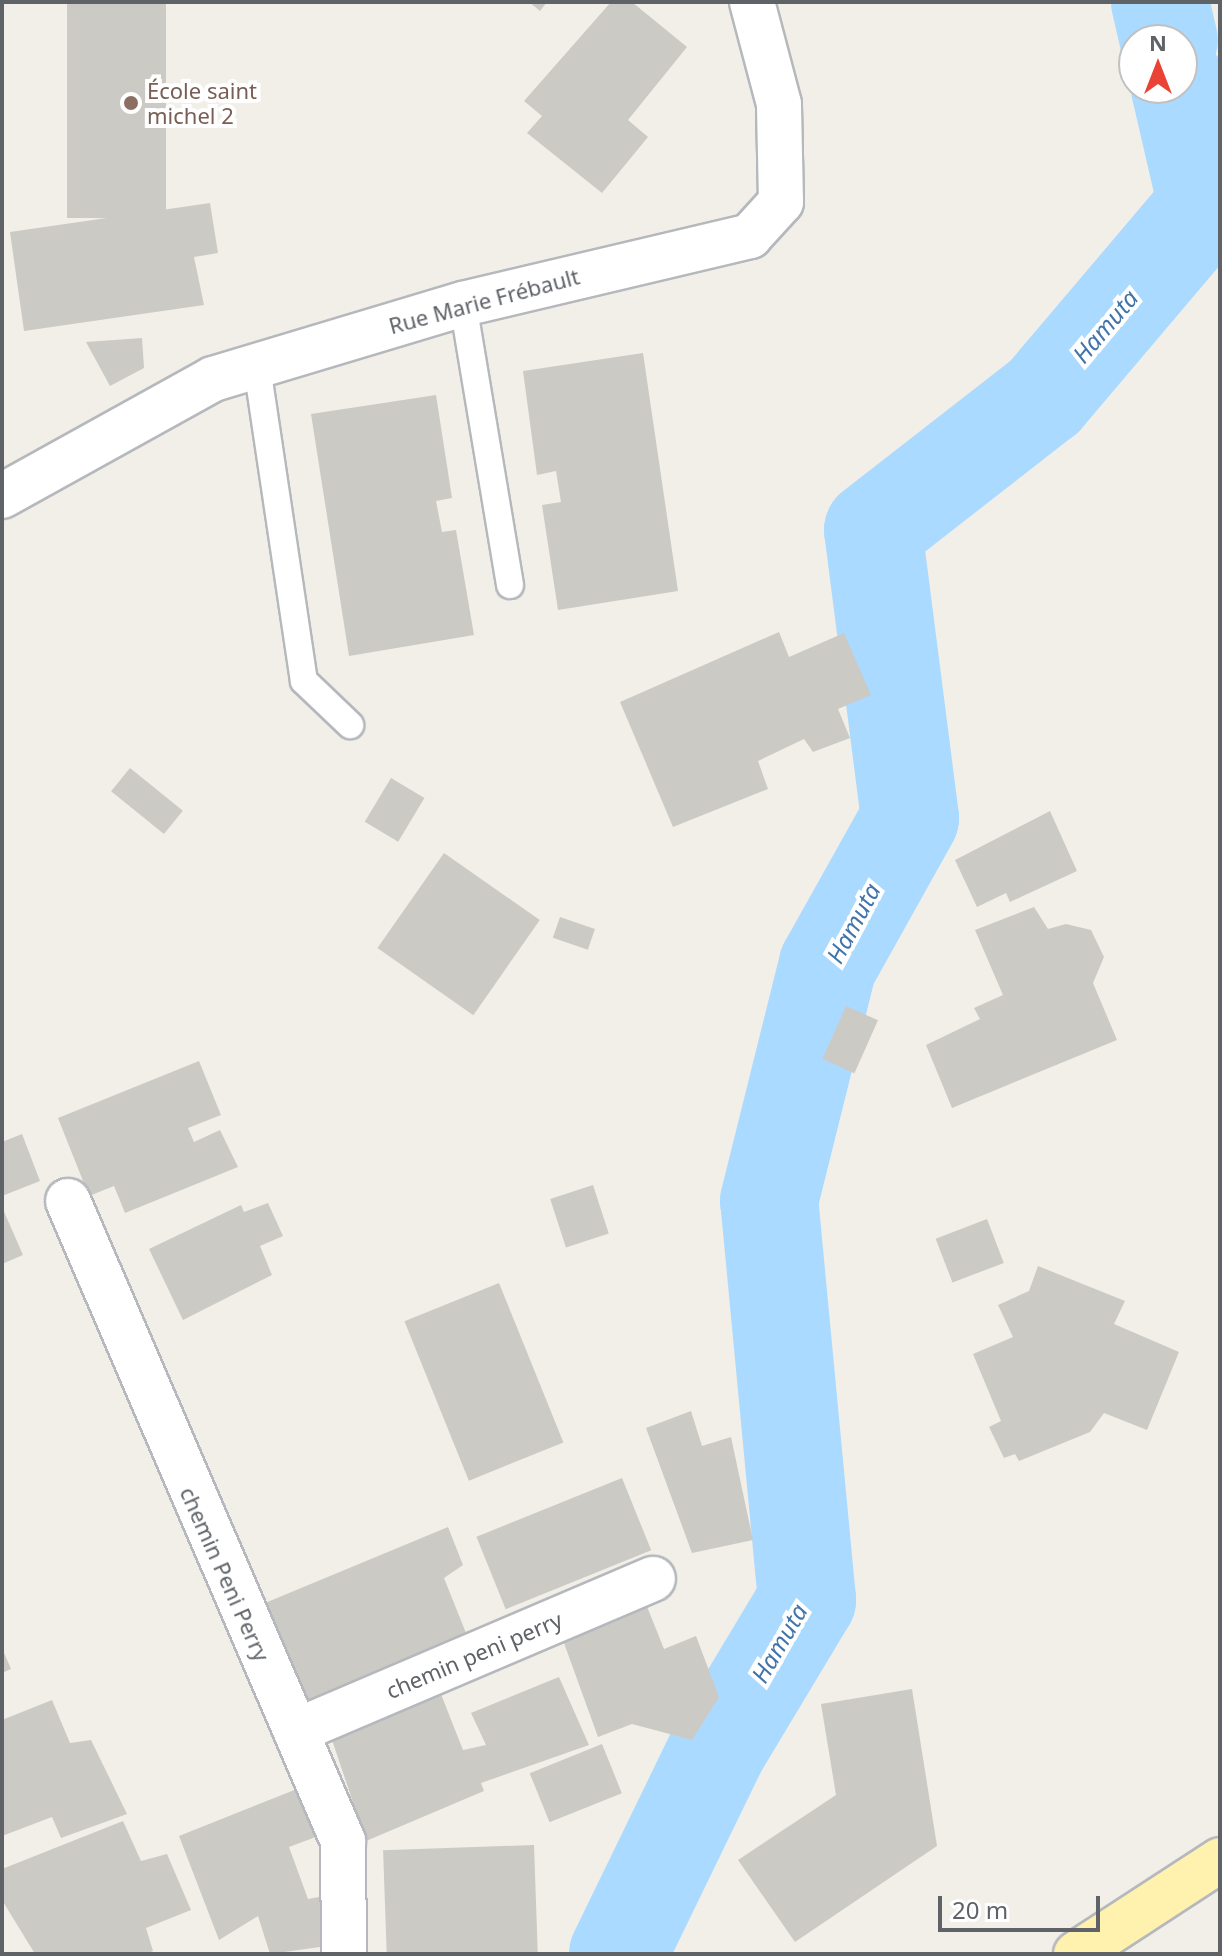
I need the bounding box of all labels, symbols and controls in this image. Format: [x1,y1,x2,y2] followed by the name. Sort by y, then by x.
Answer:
[1118,24,1198,104] north arrow
[1149,27,1167,57] text: N
[147,77,257,128] place label: École saint michel 2
[122,94,140,112] marker: École saint michel 2
[386,263,582,339] street label: Rue Marie Frébault
[1066,284,1144,368] water label: Hamuta
[820,878,886,968] water label: Hamuta
[175,1483,275,1665] street label: chemin Peni Perry
[745,1598,813,1688] water label: Hamuta
[382,1606,566,1704] street label: chemin peni perry
[942,1880,1104,1930] scale bar
[952,1893,1008,1926] text: 20 m

